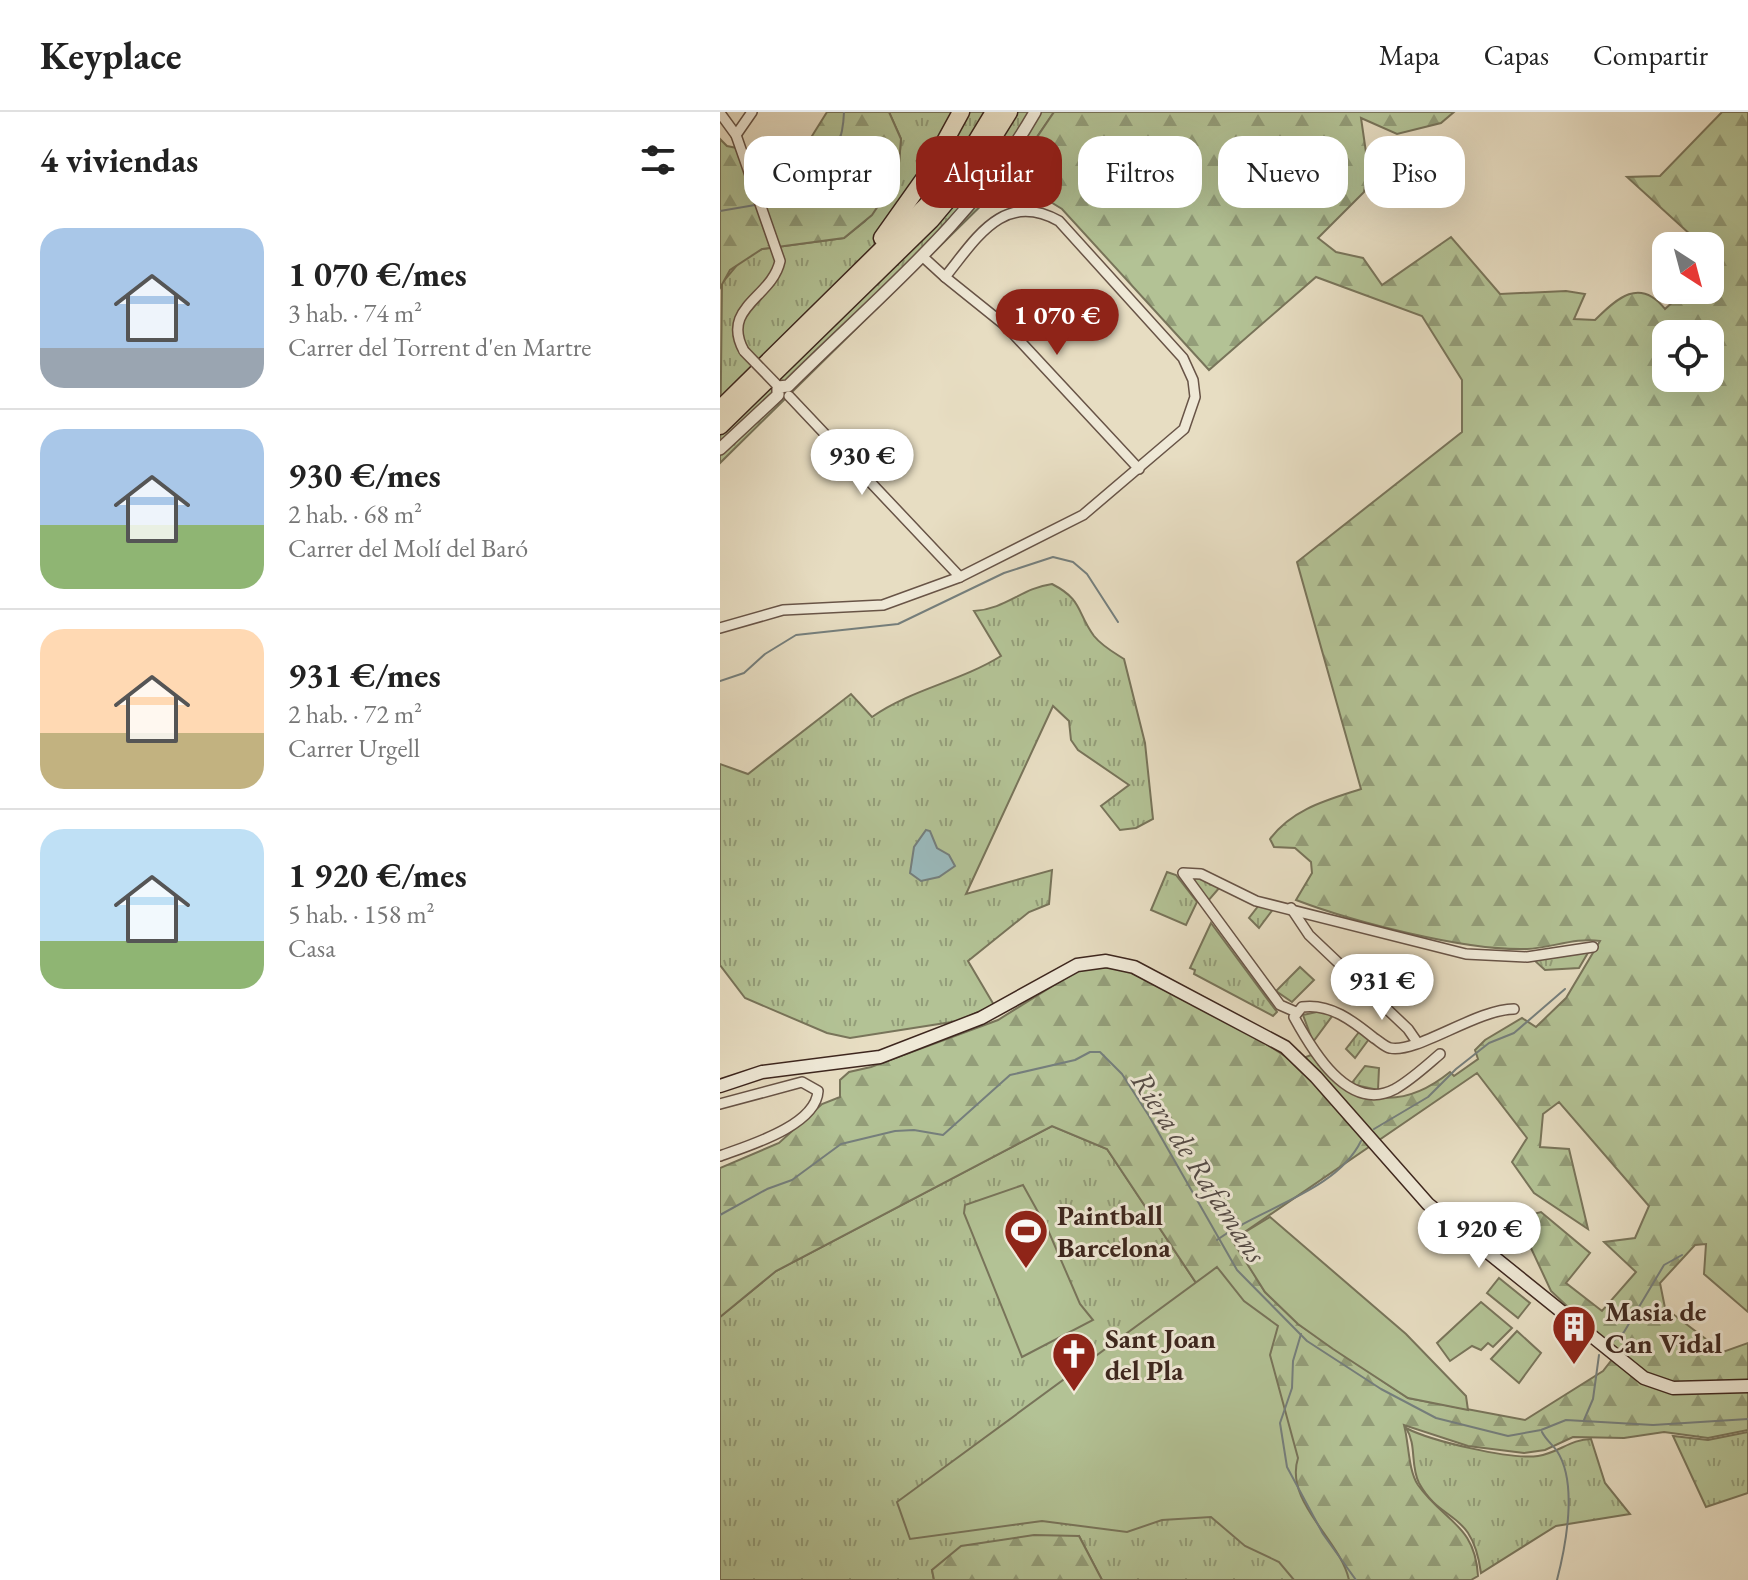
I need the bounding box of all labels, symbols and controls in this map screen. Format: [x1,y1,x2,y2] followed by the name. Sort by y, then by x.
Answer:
[40,31,182,80] text: Keyplace
[1379,37,1440,73] text: Mapa
[1484,37,1549,73] text: Capas
[1593,37,1708,73] text: Compartir
[744,136,900,208] chip: Comprar
[916,136,1062,208] chip: Alquilar
[1078,136,1202,208] chip: Filtros
[1218,136,1348,208] chip: Nuevo
[1364,136,1465,208] chip: Piso
[40,138,198,182] text: 4 viviendas
[636,138,680,182] icon: filters
[1652,232,1724,304] north arrow
[1652,232,1724,392] map controls
[288,252,467,296] text: 1 070 €/mes
[104,260,200,356] icon: home
[983,289,1131,357] pin: 1 070 €
[288,296,422,330] text: 3 hab. · 74 m²
[1014,298,1100,332] text: 1 070 €
[1652,320,1724,392] button: locate
[288,330,592,364] text: Carrer del Torrent d'en Martre
[806,429,918,497] pin: 930 €
[829,438,895,472] text: 930 €
[288,453,441,497] text: 930 €/mes
[104,461,200,557] icon: home
[288,497,422,531] text: 2 hab. · 68 m²
[288,531,528,565] text: Carrer del Molí del Baró
[288,653,441,697] text: 931 €/mes
[104,661,200,757] icon: home
[288,697,422,731] text: 2 hab. · 72 m²
[288,731,420,765] text: Carrer Urgell
[288,853,467,897] text: 1 920 €/mes
[104,861,200,957] icon: home
[288,897,434,931] text: 5 hab. · 158 m²
[288,931,336,965] text: Casa
[1326,954,1438,1022] pin: 931 €
[1349,963,1415,997] text: 931 €
[1123,1063,1276,1271] water label: Riera de Rafamans
[1057,1197,1172,1265] place label: Paintball Barcelona
[1405,1202,1553,1270] pin: 1 920 €
[1002,1207,1050,1270] sports icon: Paintball Barcelona
[1436,1211,1522,1245] text: 1 920 €
[1605,1293,1722,1361] place label: Masia de Can Vidal
[1550,1303,1598,1366] building icon: Masia de Can Vidal
[1105,1320,1216,1388] place label: Sant Joan del Pla
[1050,1330,1098,1393] church icon: Sant Joan del Pla

